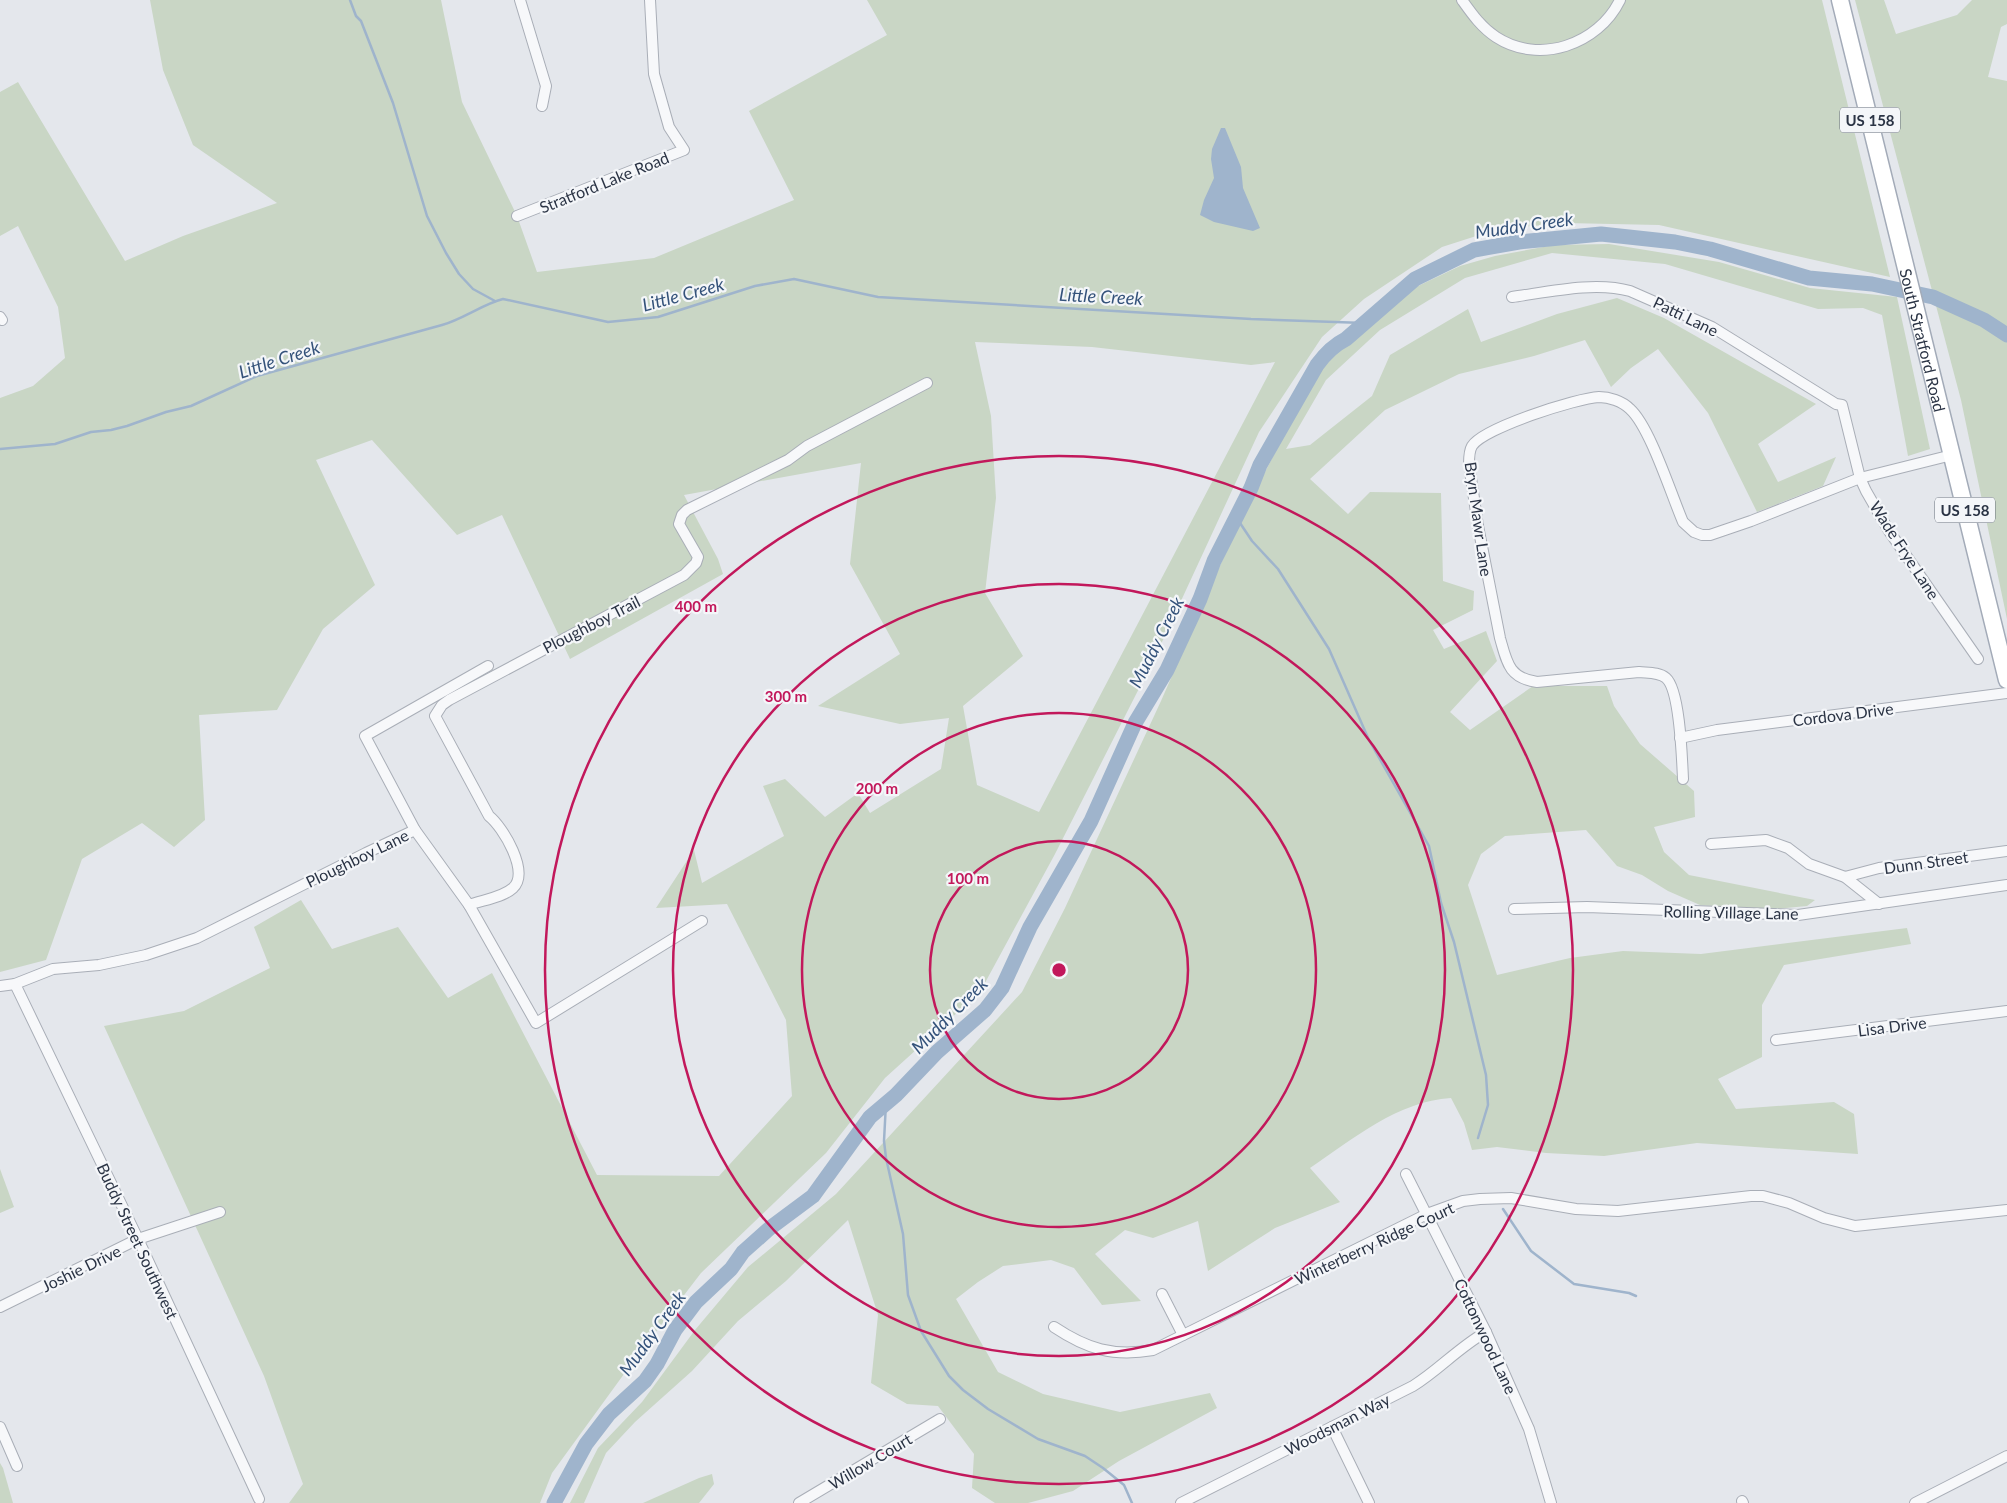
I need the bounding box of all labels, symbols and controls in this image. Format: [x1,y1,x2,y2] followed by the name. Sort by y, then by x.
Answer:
[1840,108,1900,132] road number: US 158
[537,147,671,217] street label: Stratford Lake Road
[1473,207,1575,243] water label: Muddy Creek
[1897,266,1950,414] street label: South Stratford Road
[640,272,727,315] water label: Little Creek
[1058,283,1144,309] water label: Little Creek
[1650,292,1722,340] street label: Patti Lane
[236,335,323,382] water label: Little Creek
[1462,460,1496,578] street label: Bryn Mawr Lane
[1866,497,1944,603] street label: Wade Frye Lane
[1935,498,1995,522] road number: US 158
[539,591,643,657] street label: Ploughboy Trail
[1124,592,1189,691] water label: Muddy Creek
[675,597,717,615] text: 400 m
[765,687,807,705] text: 300 m
[1792,698,1894,730] street label: Cordova Drive
[856,779,898,797] text: 200 m
[303,825,411,891] street label: Ploughboy Lane
[1883,847,1970,877] street label: Dunn Street
[947,869,989,887] text: 100 m
[1663,901,1799,923] street label: Rolling Village Lane
[1050,961,1068,979] centre of rings
[906,972,992,1058] water label: Muddy Creek
[1857,1012,1927,1040] street label: Lisa Drive
[93,1160,183,1322] street label: Buddy Street Southwest
[1291,1198,1457,1288] street label: Winterberry Ridge Court
[38,1241,124,1295] street label: Joshie Drive
[1451,1275,1521,1397] street label: Cottonwood Lane
[614,1286,690,1380] water label: Muddy Creek
[1281,1389,1393,1459] street label: Woodsman Way
[825,1429,915,1493] street label: Willow Court

